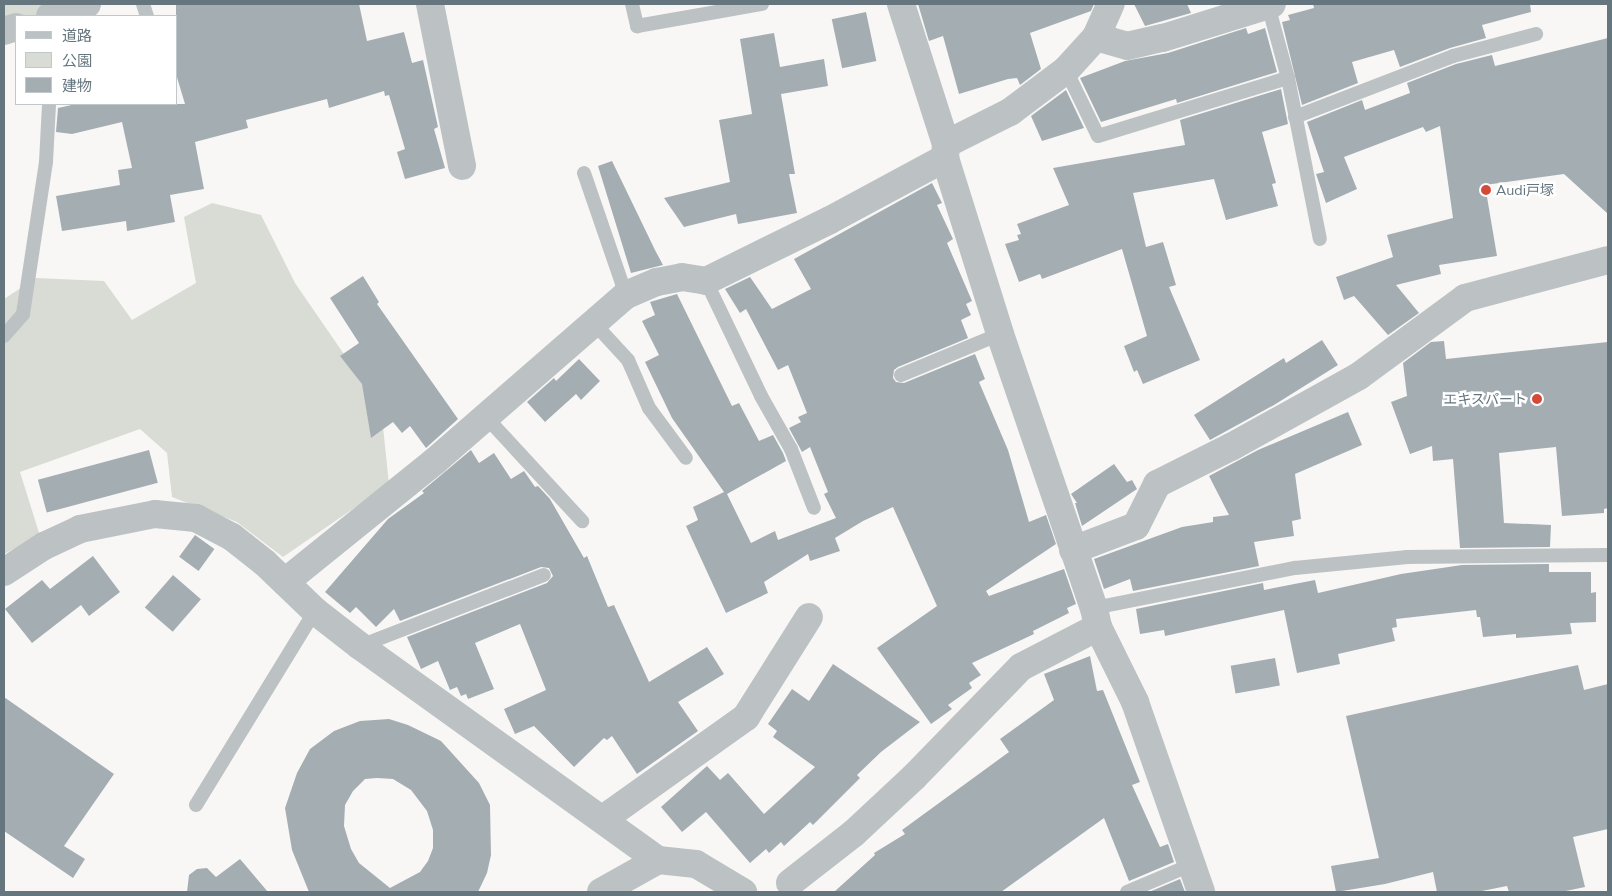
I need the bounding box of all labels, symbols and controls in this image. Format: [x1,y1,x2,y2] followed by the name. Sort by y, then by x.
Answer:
[15,15,178,105] legend
[62,26,92,45] text: 道路
[62,51,92,70] text: 公園
[62,76,92,95] text: 建物
[1496,182,1554,198] place label: Audi戸塚
[1480,184,1492,196] marker: Audi戸塚
[1443,391,1527,407] place label: エキスパート
[1531,393,1543,405] marker: エキスパート

